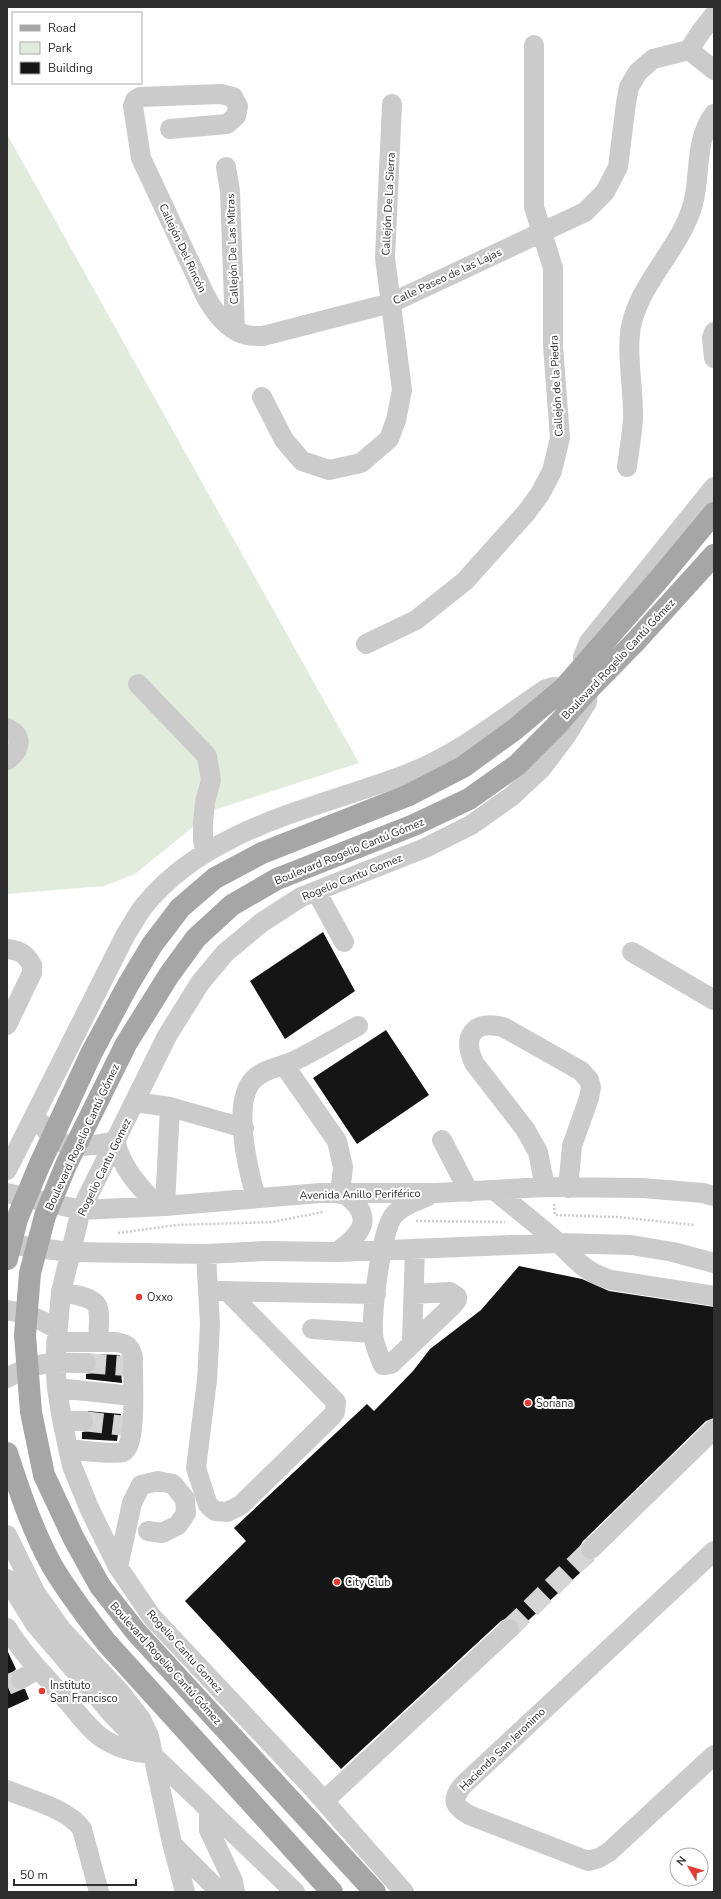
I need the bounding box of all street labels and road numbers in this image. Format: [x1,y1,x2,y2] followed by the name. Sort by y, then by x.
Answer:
[378,152,399,256] street label: Callejón De La Sierra
[223,193,242,305] street label: Callejón De Las Mitras
[155,201,210,295] street label: Callejón Del Rincón
[390,245,504,308] street label: Calle Paseo de las Lajas
[546,335,567,437] street label: Callejón de la Piedra
[558,596,678,723] street label: Boulevard Rogelio Cantú Gómez
[272,815,426,888] street label: Boulevard Rogelio Cantú Gómez
[300,850,405,904] street label: Rogelio Cantu Gomez
[42,1061,123,1213] street label: Boulevard Rogelio Cantú Gómez
[74,1116,135,1219] street label: Rogelio Cantu Gomez
[299,1186,421,1203] street label: Avenida Anillo Periférico
[106,1599,225,1728] street label: Boulevard Rogelio Cantú Gómez
[143,1607,226,1696] street label: Rogelio Cantu Gomez
[456,1704,549,1794] street label: Hacienda San Jeronimo

